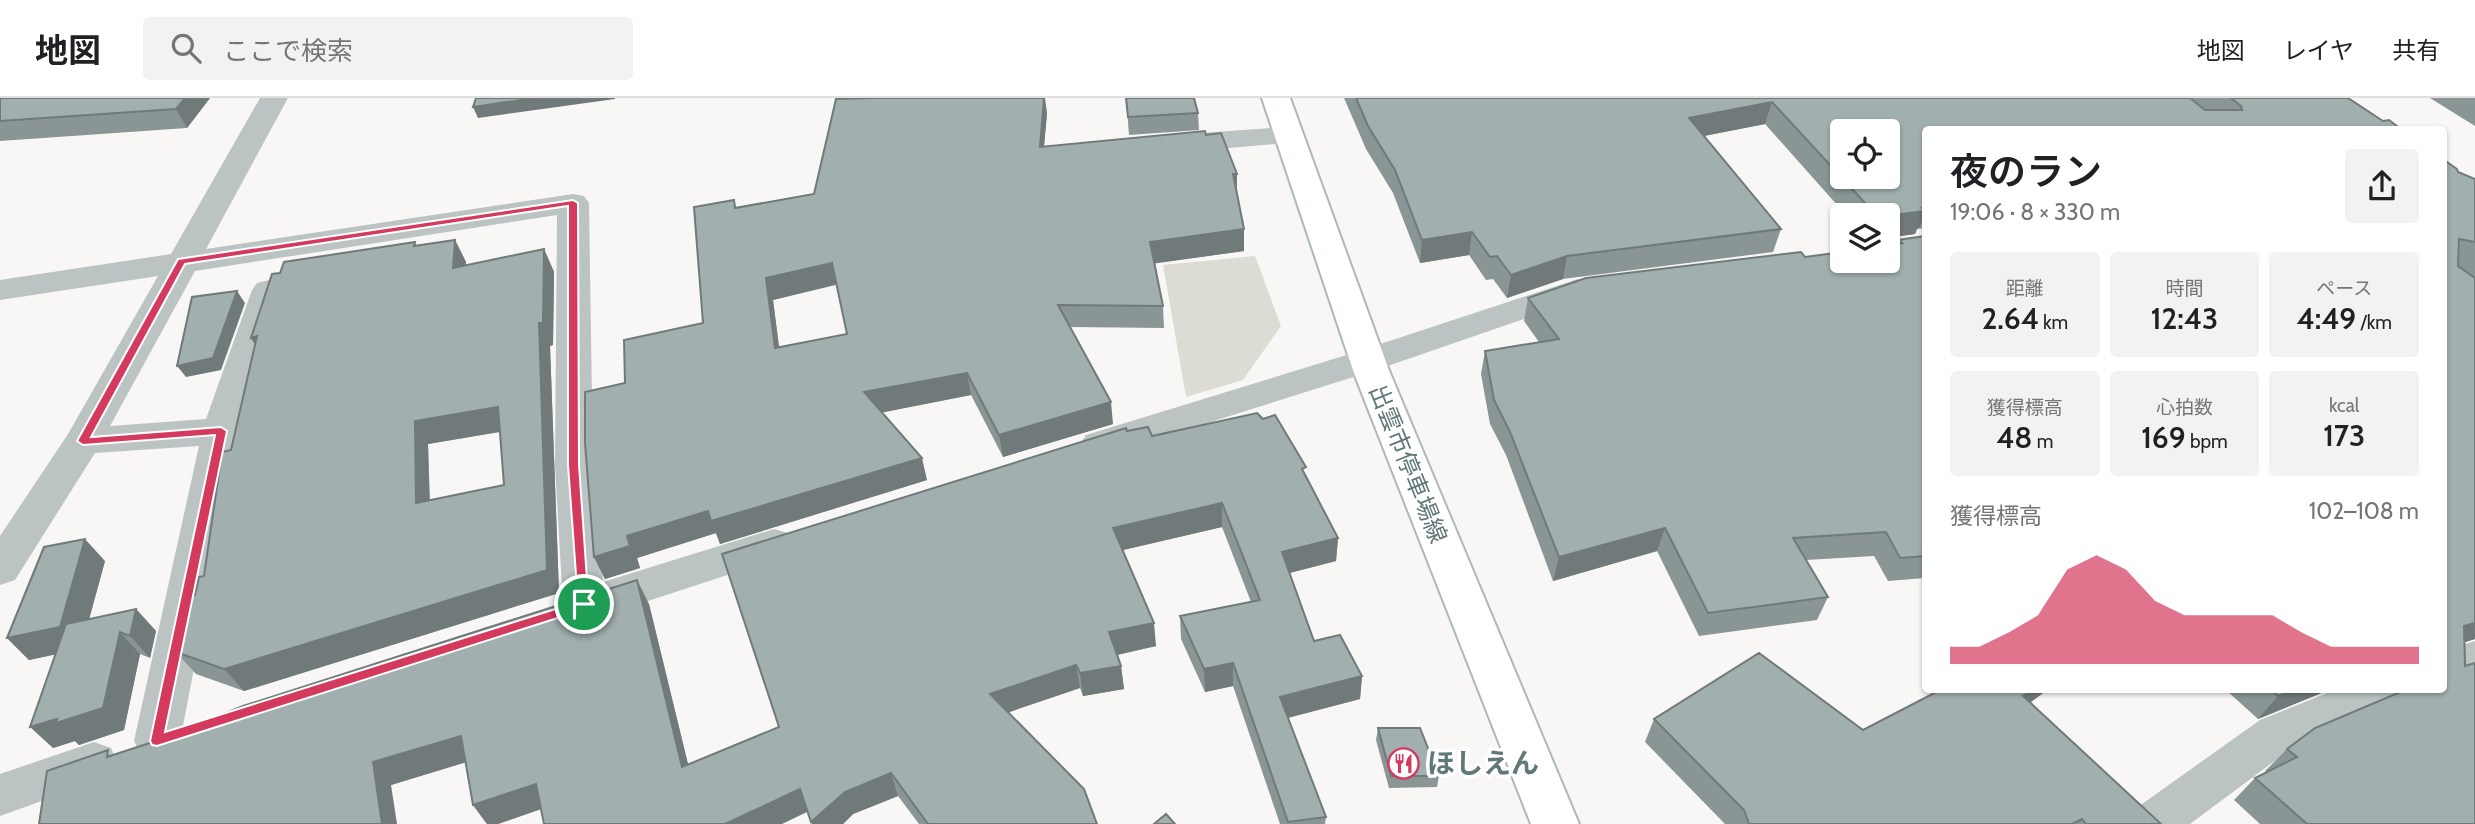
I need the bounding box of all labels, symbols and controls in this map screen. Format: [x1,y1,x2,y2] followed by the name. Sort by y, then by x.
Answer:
[143,17,633,80] search box
[167,29,205,67] icon: search
[35,30,101,70] text: 地図
[223,35,353,67] text: ここで検索
[2197,36,2245,65] text: 地図
[2283,36,2354,65] text: レイヤ
[2392,36,2440,65] text: 共有
[1830,119,1900,273] map controls
[1830,119,1900,189] button: locate
[1950,148,2102,195] text: 夜のラン
[2345,149,2419,223] button: share
[1950,198,2120,226] text: 19:06 · 8 × 330 m
[1830,203,1900,273] button: layers
[2006,277,2044,300] text: 距離
[2165,277,2204,300] text: 時間
[2316,277,2372,300] text: ペース
[1981,300,2039,337] text: 2.64
[2151,300,2218,337] text: 12:43
[2296,300,2356,337] text: 4:49
[2039,311,2068,334] text: km
[2356,311,2392,334] text: /km
[1364,380,1453,547] street label: 出雲市停車場線
[2329,394,2359,417] text: kcal
[1987,396,2063,419] text: 獲得標高
[2156,396,2213,419] text: 心拍数
[2323,417,2365,454] text: 173
[1996,419,2033,456] text: 48
[2141,419,2186,456] text: 169
[2033,430,2053,453] text: m
[2186,430,2228,453] text: bpm
[2309,497,2419,525] text: 102–108 m
[1950,502,2042,530] text: 獲得標高
[554,574,614,634] pin
[565,585,603,623] icon: arrive
[1387,746,1421,780] restaurant icon: ほしえん
[1427,746,1539,780] place label: ほしえん

